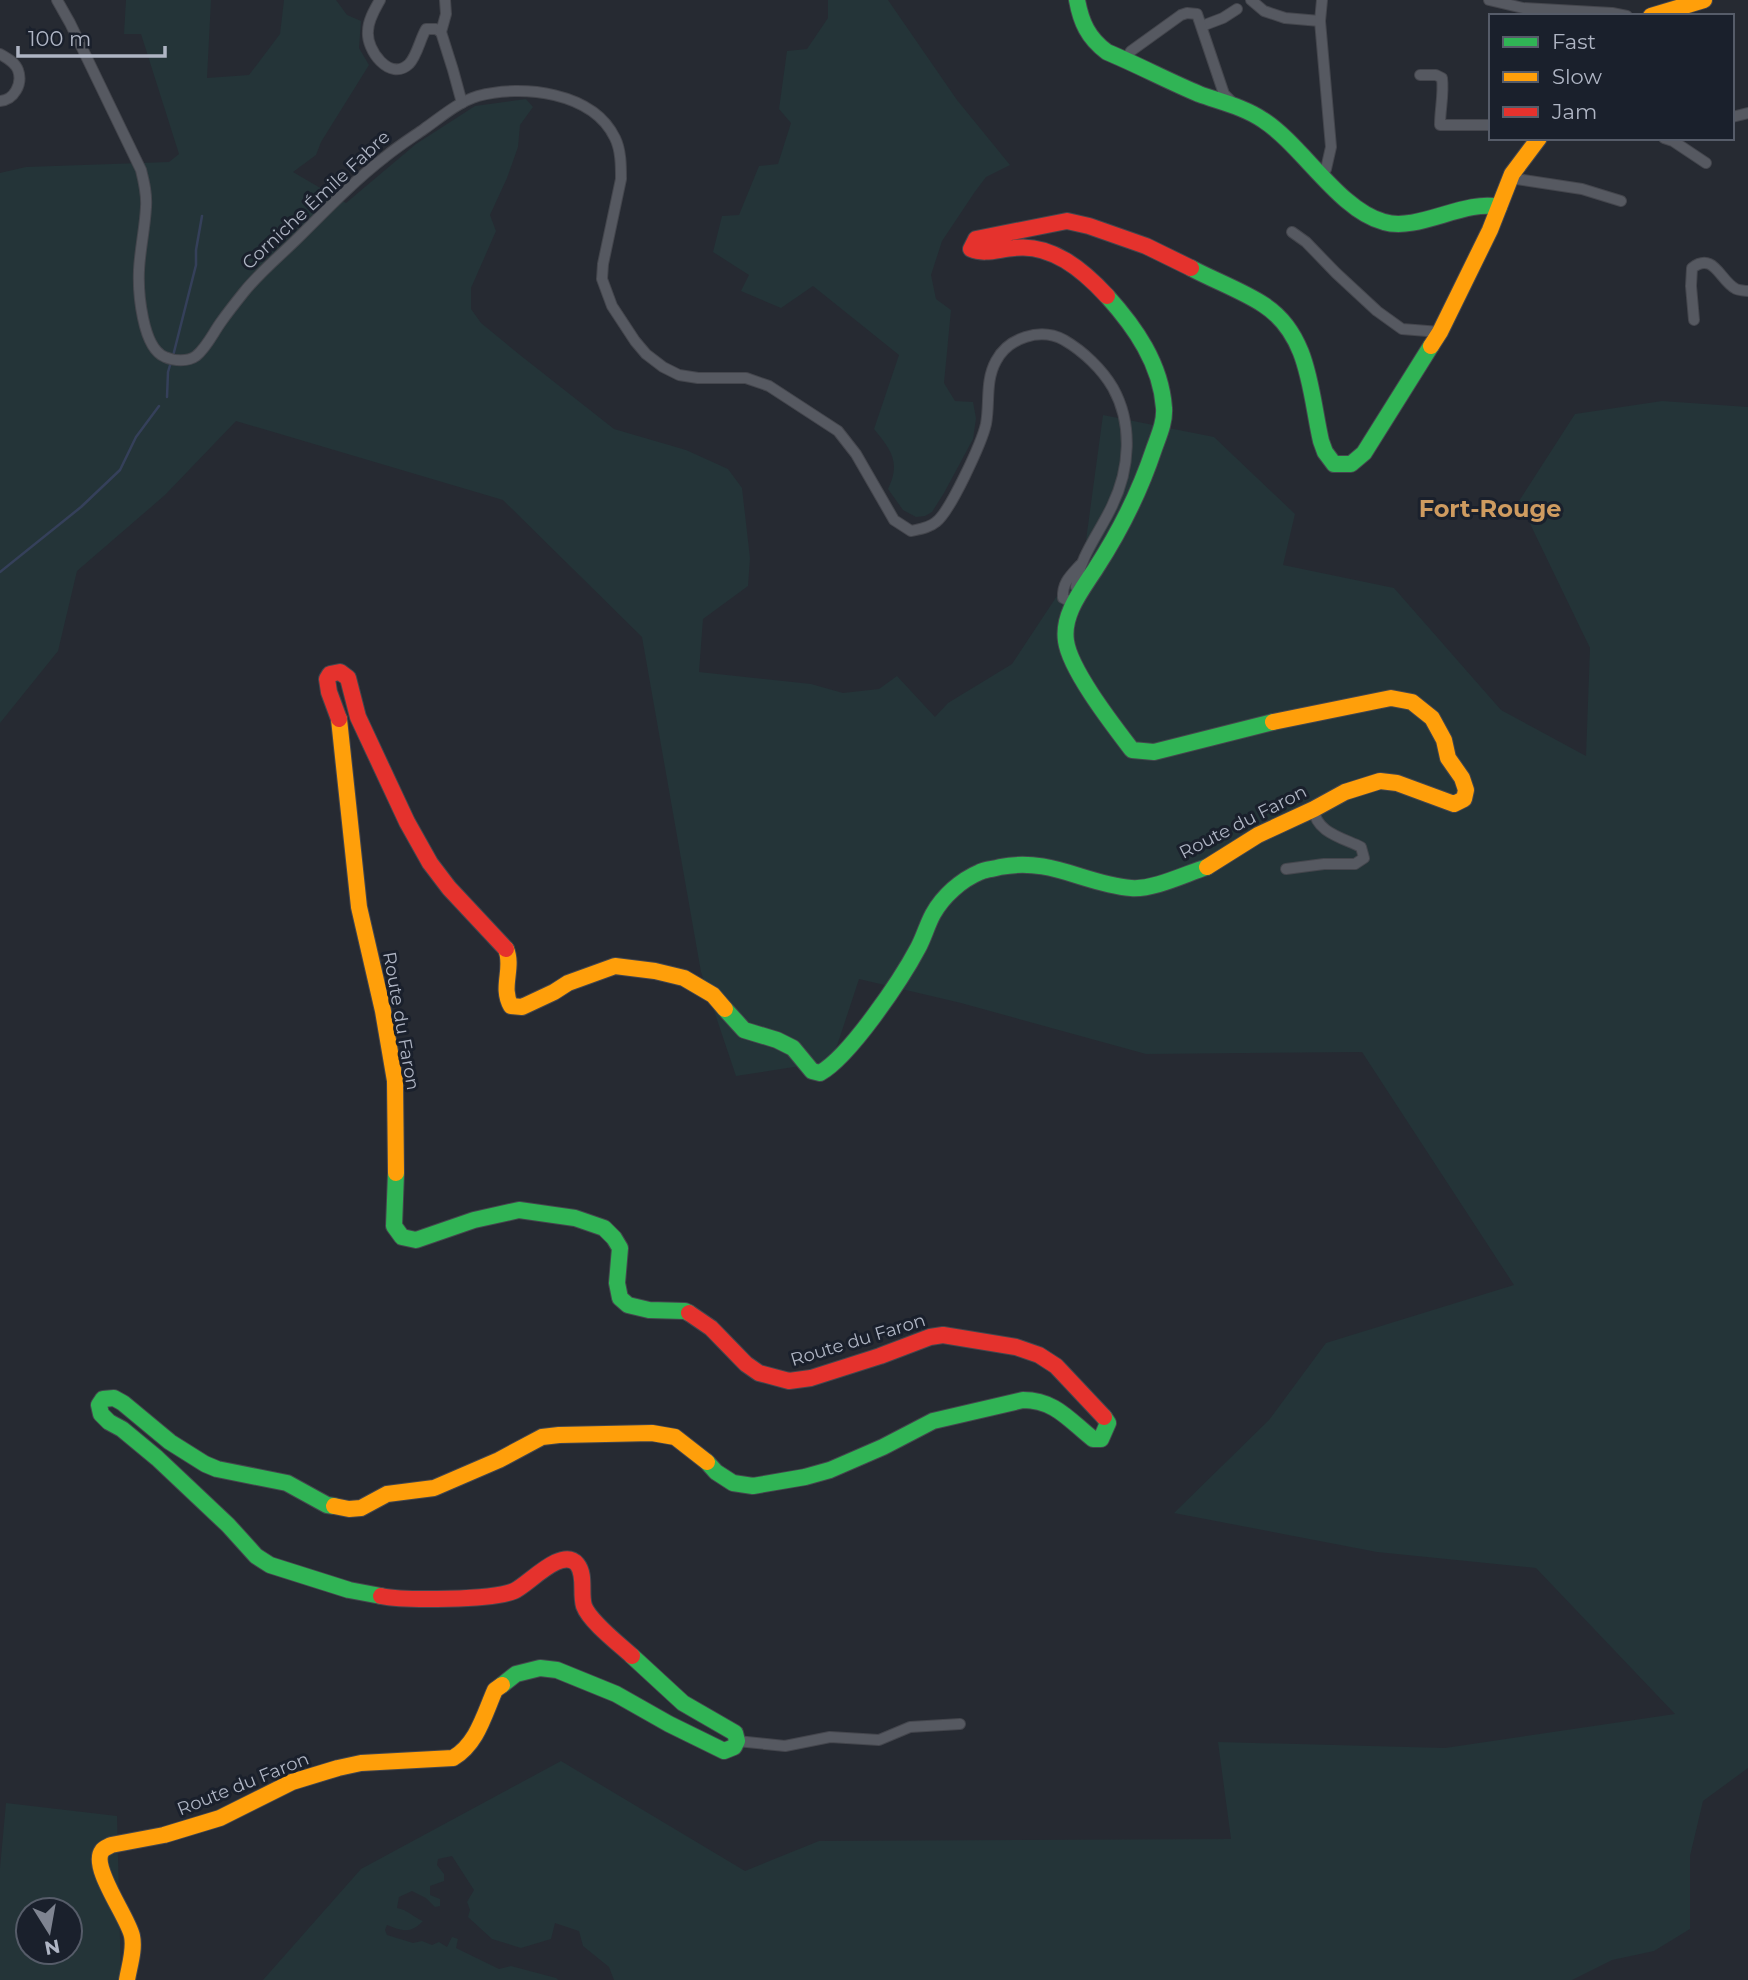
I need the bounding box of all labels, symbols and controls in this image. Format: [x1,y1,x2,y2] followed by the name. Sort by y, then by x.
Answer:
[18,14,164,58] scale bar
[1489,14,1734,140] legend
[28,26,91,51] text: 100 m
[1552,29,1596,54] text: Fast
[1552,64,1602,89] text: Slow
[1551,99,1597,124] text: Jam
[238,126,394,274] street label: Corniche Émile Fabre
[1419,494,1561,523] district label: Fort-Rouge
[1176,780,1310,864] street label: Route du Faron
[378,950,424,1092] street label: Route du Faron
[788,1309,928,1371] street label: Route du Faron
[174,1748,312,1820] street label: Route du Faron
[14,1896,84,1966] north arrow
[42,1934,62,1960] text: N

